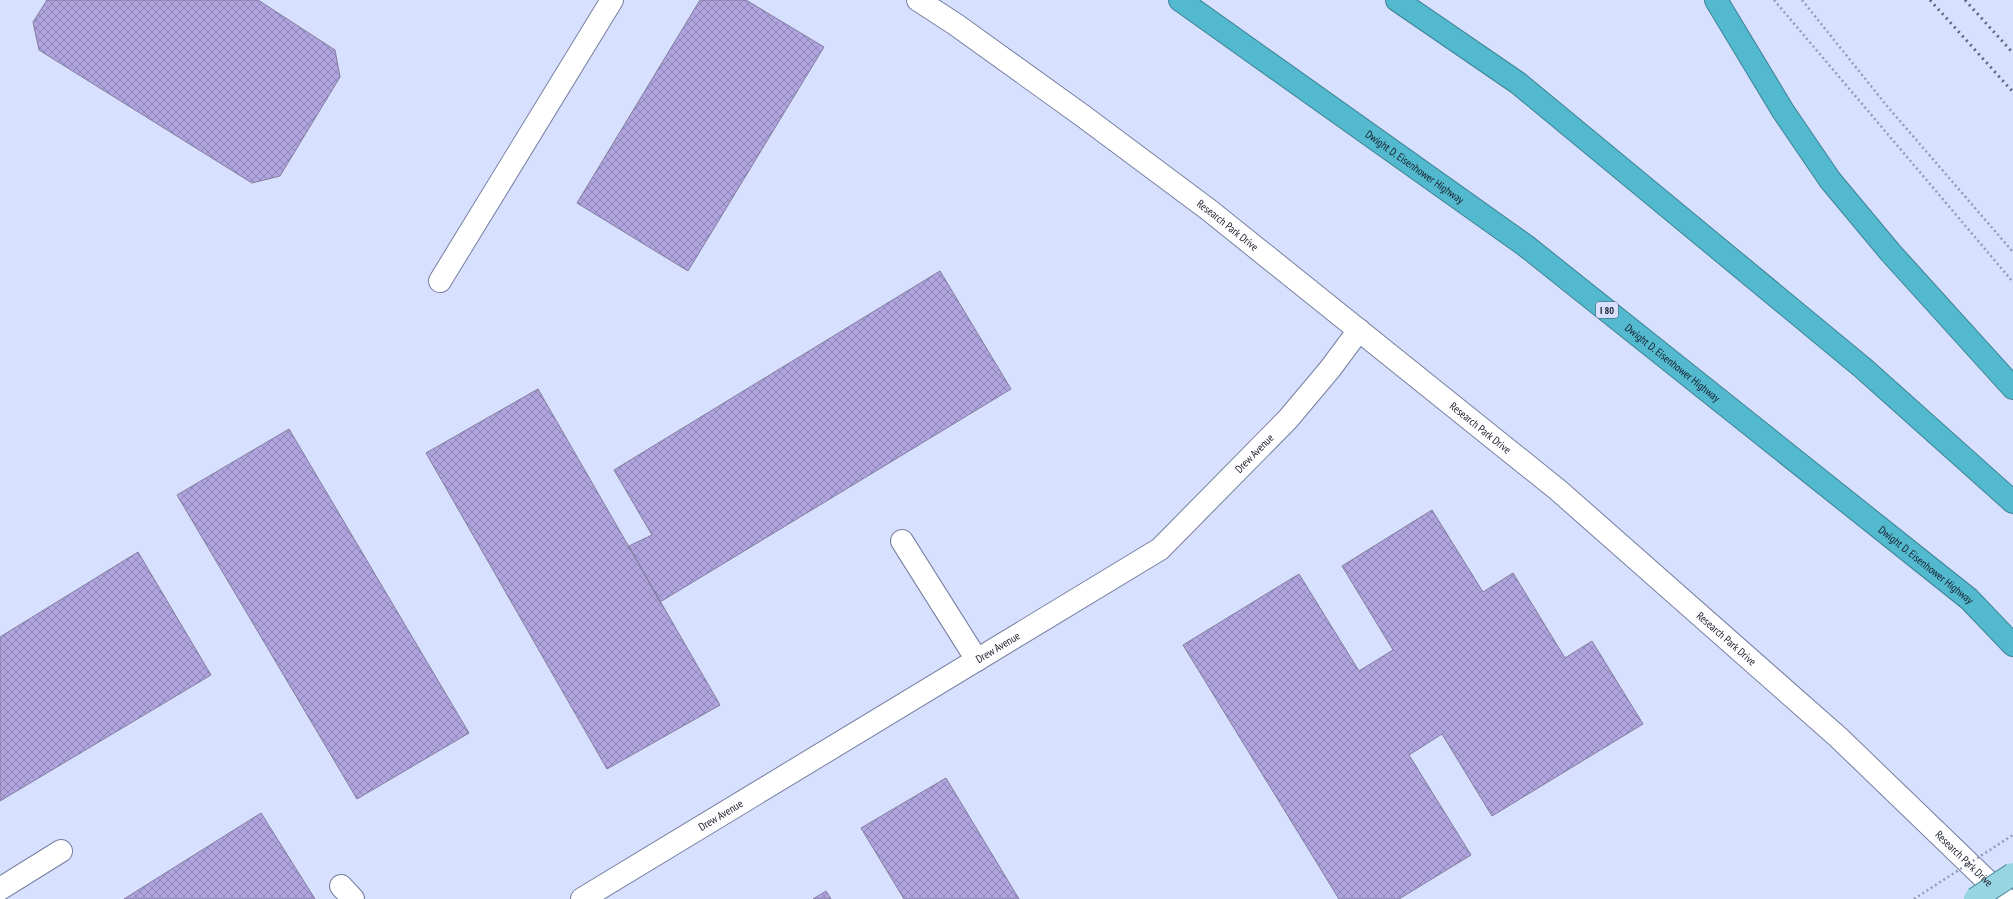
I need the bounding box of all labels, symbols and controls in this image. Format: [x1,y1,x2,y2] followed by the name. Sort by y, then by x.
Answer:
[1363,127,1467,207] street label: Dwight D. Eisenhower Highway
[1194,196,1262,254] street label: Research Park Drive
[1596,302,1618,318] road number: I 80
[1622,321,1724,406] street label: Dwight D. Eisenhower Highway
[1447,399,1514,457] street label: Research Park Drive
[1232,430,1277,476] street label: Drew Avenue
[1876,523,1977,607] street label: Dwight D. Eisenhower Highway
[1694,609,1759,669] street label: Research Park Drive
[973,628,1023,666] street label: Drew Avenue
[696,796,746,834] street label: Drew Avenue
[1932,828,1996,890] street label: Research Park Drive

